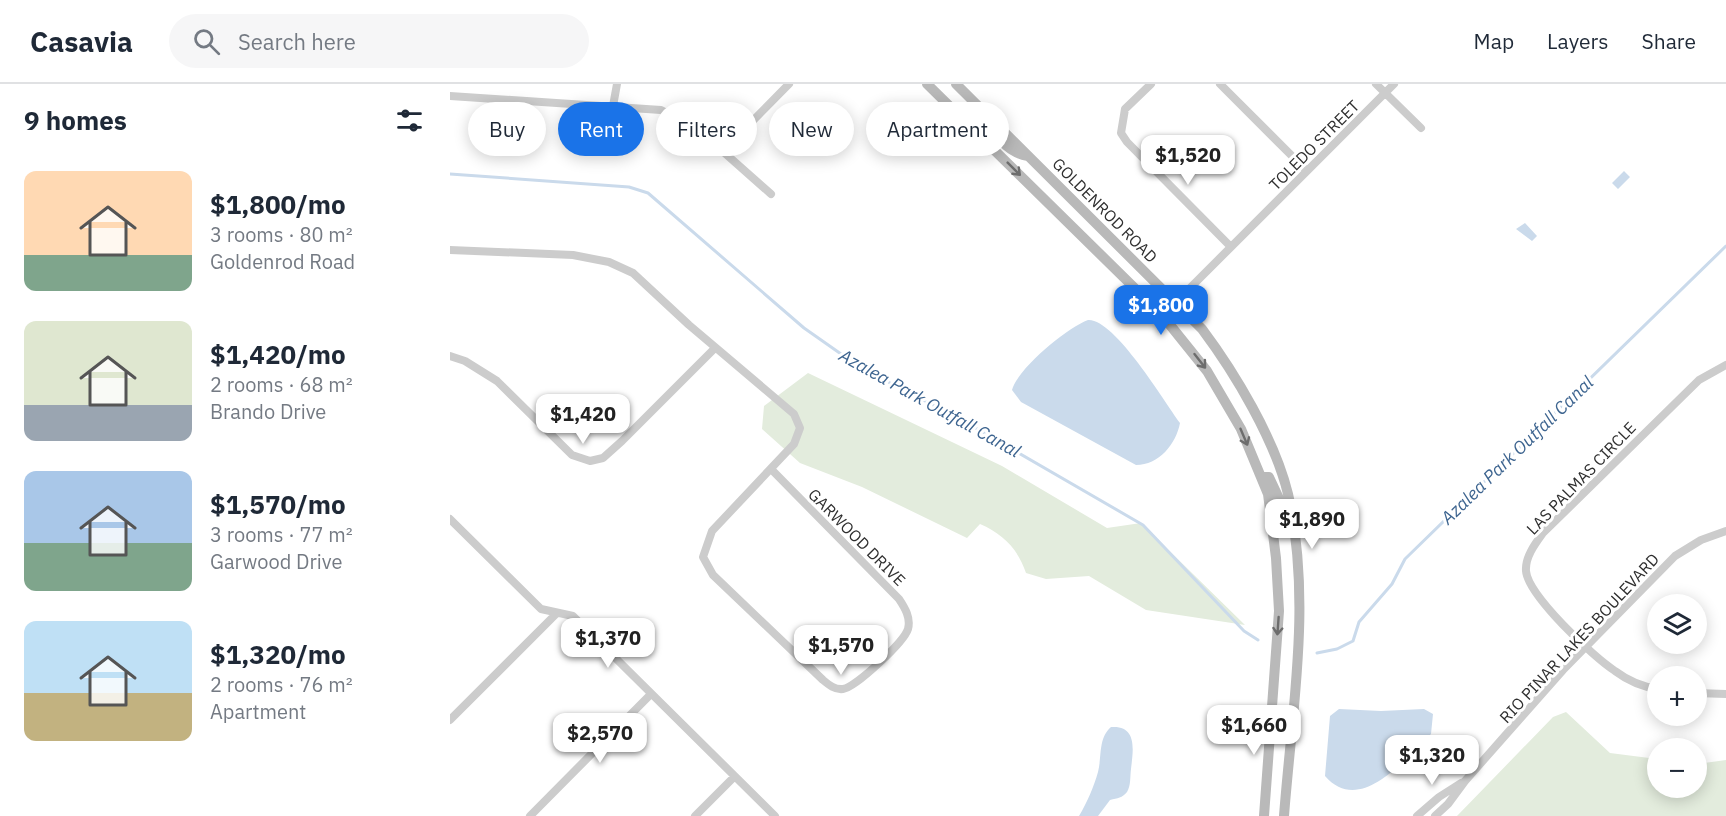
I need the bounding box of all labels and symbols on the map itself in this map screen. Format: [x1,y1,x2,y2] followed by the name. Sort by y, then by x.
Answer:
[1265,96,1363,194] street label: TOLEDO STREET
[1139,135,1237,186] pin: $1,520
[1048,153,1162,267] street label: GOLDENROD ROAD
[1006,162,1021,177] one-way arrow
[1112,285,1210,336] pin: $1,800
[835,343,1025,463] water label: Azalea Park Outfall Canal
[1194,353,1207,369] one-way arrow
[1435,371,1598,530] water label: Azalea Park Outfall Canal
[534,394,632,445] pin: $1,420
[1522,417,1640,539] street label: LAS PALMAS CIRCLE
[1239,427,1250,446] one-way arrow
[804,484,910,590] street label: GARWOOD DRIVE
[1263,499,1361,550] pin: $1,890
[1495,549,1663,727] street label: RIO PINAR LAKES BOULEVARD
[1272,616,1283,636] one-way arrow
[559,618,657,669] pin: $1,370
[792,625,890,676] pin: $1,570
[1205,705,1303,756] pin: $1,660
[551,713,649,764] pin: $2,570
[1383,735,1481,786] pin: $1,320

